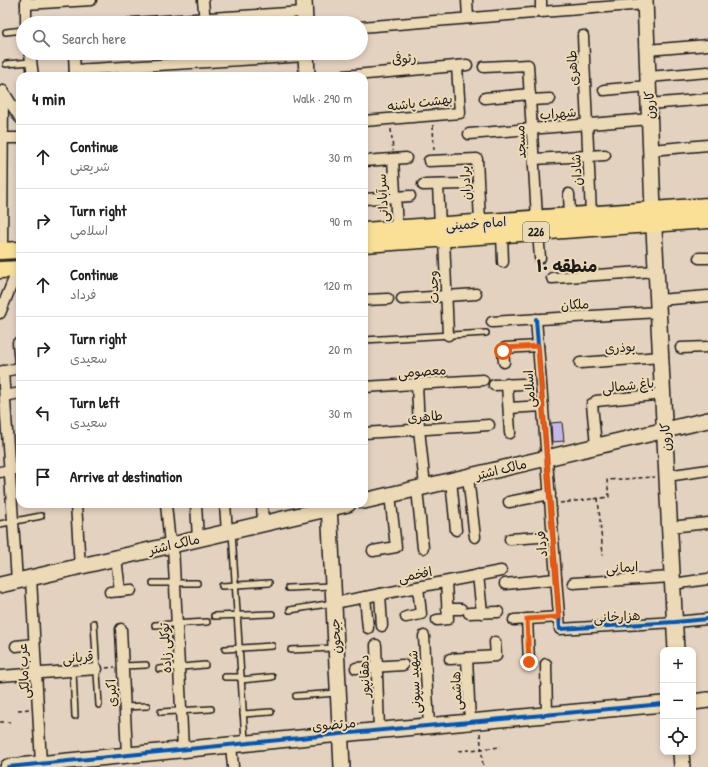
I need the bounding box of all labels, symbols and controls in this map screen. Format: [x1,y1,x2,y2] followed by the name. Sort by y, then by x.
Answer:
[16,16,368,60] search box
[30,27,52,49] icon: search
[62,28,126,49] text: Search here
[391,48,417,68] street label: رئوفی
[562,50,582,86] street label: طاهری
[32,87,65,110] text: 4 min
[293,89,352,107] text: Walk · 290 m
[386,89,454,115] street label: بهشت پاشنه
[639,90,658,120] street label: کارون
[539,102,577,124] street label: شهراب
[510,125,530,159] street label: مسجد
[70,136,118,157] text: Continue
[32,146,54,168] icon: ahead
[329,148,352,166] text: 30 m
[566,154,586,186] street label: شادان
[70,157,110,175] text: شریعنی
[455,165,475,201] street label: برادران
[372,173,393,223] street label: سرآبادانی
[70,200,126,221] text: Turn right
[32,210,54,232] icon: right
[330,212,352,230] text: 90 m
[445,212,507,236] street label: امام خمینی
[70,221,108,239] text: اسلامی
[523,222,549,242] road number: 226
[537,254,598,277] district label: منطقه ۱۰
[70,264,118,285] text: Continue
[423,270,443,304] street label: وحدت
[32,274,54,296] icon: ahead
[324,276,352,294] text: 120 m
[70,285,96,303] text: فرداد
[560,294,590,314] street label: ملکان
[70,328,126,349] text: Turn right
[604,337,636,357] street label: بوذری
[32,338,54,360] icon: right
[328,340,352,358] text: 20 m
[494,342,512,360] route start
[70,349,107,367] text: سعیدی
[397,360,447,383] street label: معصومی
[519,369,540,409] street label: اسلامی
[601,373,655,398] street label: باغ شمالی
[70,392,120,413] text: Turn left
[32,402,54,424] icon: left
[329,404,352,422] text: 30 m
[407,406,443,426] street label: طاهری
[70,413,107,431] text: سعیدی
[655,422,675,452] street label: کارون
[473,454,528,484] street label: مالک اشتر
[32,466,54,488] icon: arrive
[70,466,182,487] text: Arrive at destination
[146,529,201,559] street label: مالک اشتر
[531,530,551,558] street label: فرداد
[605,557,639,578] street label: ایمانی
[396,562,434,587] street label: افخمی
[593,606,641,627] street label: هزارخانی
[325,618,345,654] street label: جیحون
[155,622,176,674] street label: توکلی زاده
[13,643,34,699] street label: عرب مالکی
[62,647,94,668] street label: قربانی
[660,647,696,755] map controls
[660,647,696,683] button: +
[403,650,426,714] street label: شهید سپونی
[520,653,538,671] route end
[354,654,374,699] street label: دهقانپور
[446,671,467,711] street label: هاشمی
[101,679,121,707] street label: اکبری
[660,683,696,719] button: −
[311,713,357,735] street label: مرتضوی
[660,719,696,755] button: locate

